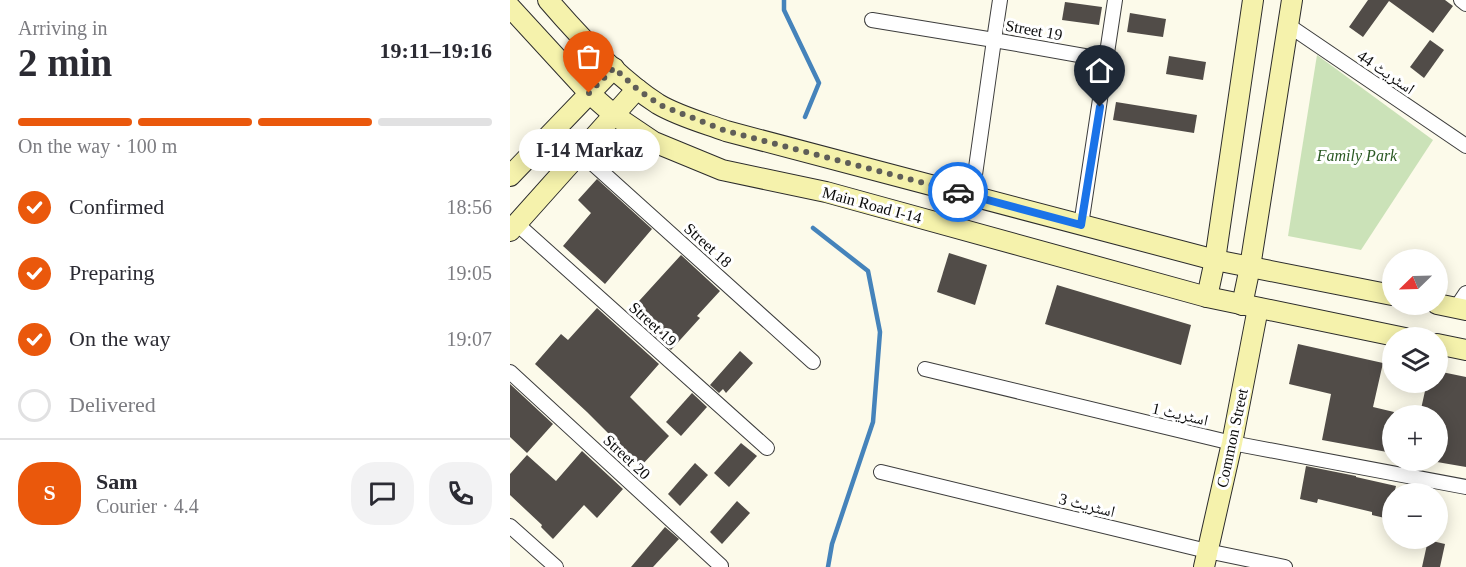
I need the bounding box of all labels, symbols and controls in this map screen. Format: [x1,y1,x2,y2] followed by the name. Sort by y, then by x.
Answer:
[18,17,107,39] text: Arriving in
[1004,17,1064,43] street label: Street 19
[563,31,614,93] pin
[380,38,492,63] text: 19:11–19:16
[572,40,605,73] icon: bag
[18,41,112,84] text: 2 min
[1074,45,1125,107] pin
[1354,47,1418,98] street label: اسٹریٹ 44
[1083,54,1116,87] icon: home
[518,129,660,171] callout: I-14 Markaz
[18,135,177,157] text: On the way · 100 m
[536,139,643,161] text: I-14 Markaz
[1316,147,1398,165] park label: Family Park
[928,162,988,222] courier
[942,176,975,209] icon: car
[820,184,924,226] street label: Main Road I-14
[18,191,51,224] icon: check
[69,194,164,219] text: Confirmed
[446,196,492,218] text: 18:56
[681,220,735,270] street label: Street 18
[1382,249,1448,315] north arrow
[1382,249,1448,549] map controls
[18,257,51,290] icon: check
[69,260,155,285] text: Preparing
[446,262,492,284] text: 19:05
[626,299,680,349] street label: Street 19
[18,323,51,356] icon: check
[69,326,170,351] text: On the way
[1382,327,1448,393] button: layers
[446,328,492,350] text: 19:07
[1213,386,1251,489] street label: Common Street
[69,392,156,417] text: Delivered
[1150,399,1210,430] street label: اسٹریٹ 1
[1382,405,1448,471] button: +
[600,431,654,483] street label: Street 20
[351,462,414,525] button: chat
[429,462,492,525] button: phone
[96,469,138,494] text: Sam
[43,480,56,505] text: S
[1382,483,1448,549] button: −
[1057,490,1117,521] street label: اسٹریٹ 3
[96,495,199,517] text: Courier · 4.4

